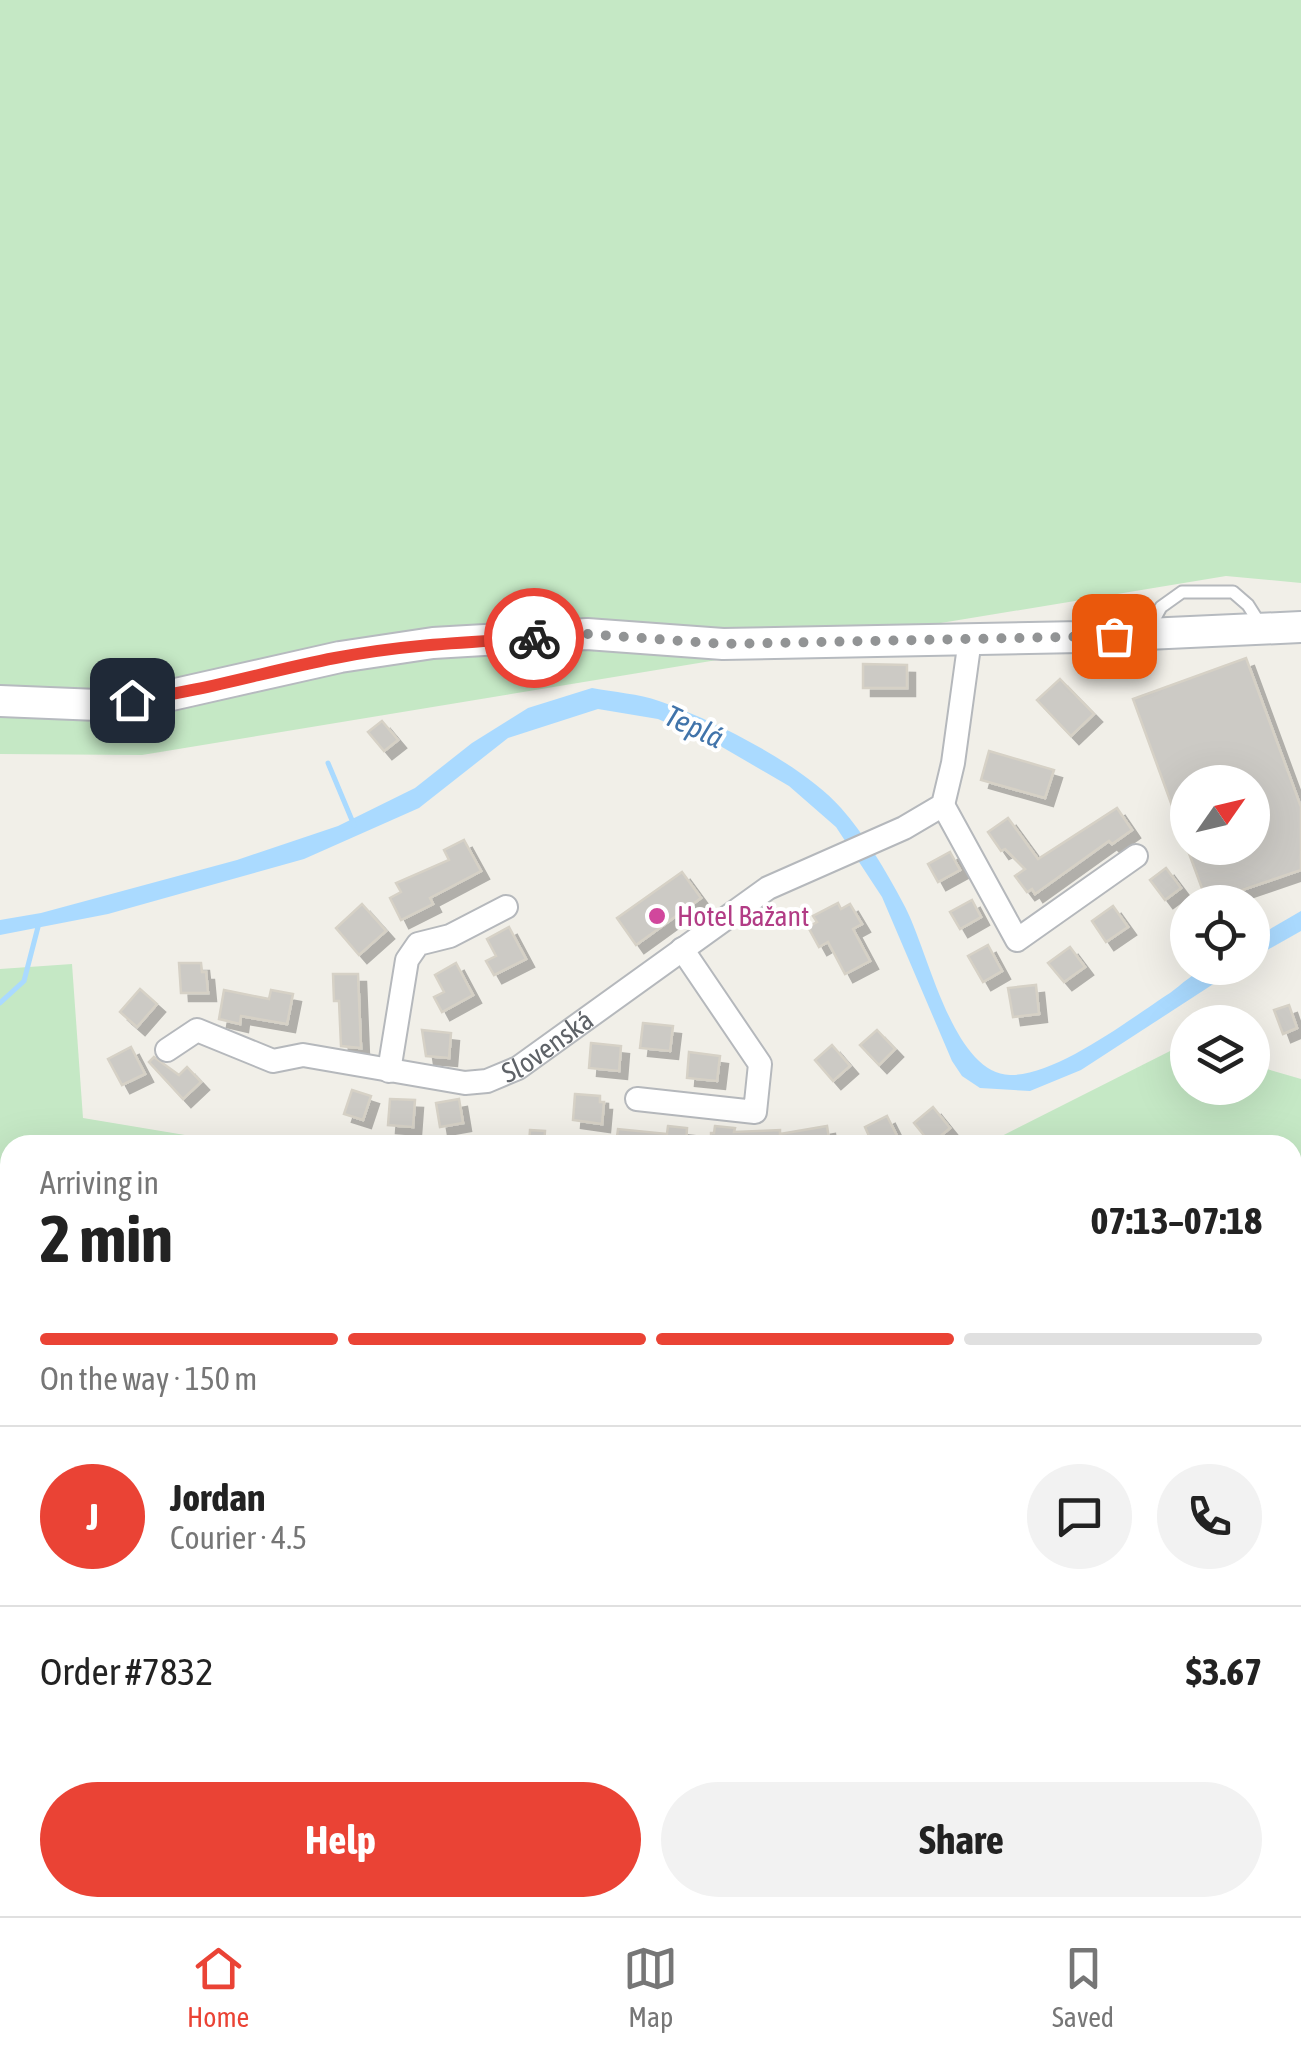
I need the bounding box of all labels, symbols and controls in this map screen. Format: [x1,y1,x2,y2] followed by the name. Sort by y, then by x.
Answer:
[484,588,584,688] courier
[1072,594,1157,679] pin
[1087,609,1142,664] icon: bag
[507,611,562,666] icon: bike
[90,658,175,743] pin
[105,673,160,728] icon: home
[660,698,729,754] water label: Teplá
[1170,765,1270,865] north arrow
[1170,765,1270,1105] map controls
[1170,885,1270,985] button: locate
[677,900,809,932] place label: Hotel Bažant
[646,905,668,927] marker: Hotel Bažant
[497,1003,599,1089] street label: Slovenská
[1170,1005,1270,1105] button: layers
[40,1164,159,1201] text: Arriving in
[1090,1199,1262,1242] text: 07:13–07:18
[40,1201,173,1276] text: 2 min
[40,1360,257,1397] text: On the way · 150 m
[1027,1464,1132,1569] button: chat
[1157,1464,1262,1569] button: phone
[170,1476,265,1519] text: Jordan
[86,1495,99,1538] text: J
[170,1519,307,1556] text: Courier · 4.5
[40,1650,213,1693] text: Order #7832
[1186,1650,1262,1693] text: $3.67
[40,1782,641,1897] button: Help
[661,1782,1262,1897] button: Share
[187,1941,249,2033] tab: Home
[623,1941,678,2033] tab: Map
[1052,1941,1114,2033] tab: Saved

